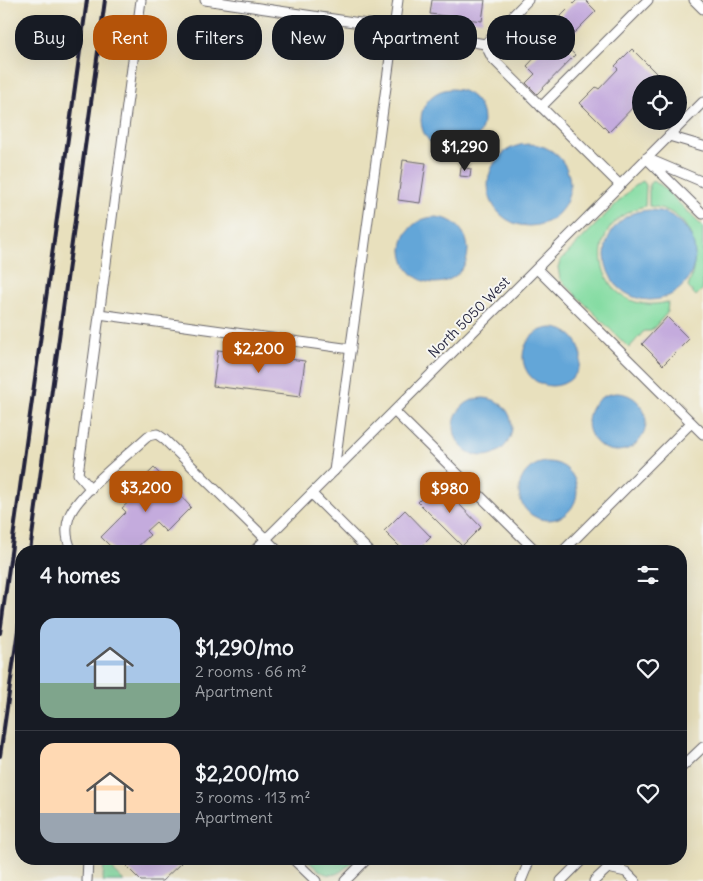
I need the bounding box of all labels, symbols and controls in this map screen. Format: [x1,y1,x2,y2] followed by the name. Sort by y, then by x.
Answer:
[15,15,83,60] chip: Buy
[93,15,167,60] chip: Rent
[177,15,262,60] chip: Filters
[272,15,344,60] chip: New
[354,15,477,60] chip: Apartment
[487,15,575,60] chip: House
[632,75,687,130] map controls
[632,75,687,130] button: locate
[424,130,506,172] pin: $1,290
[442,136,488,156] text: $1,290
[424,272,514,362] street label: North 5050 West
[218,332,300,374] pin: $2,200
[234,338,284,358] text: $2,200
[105,470,187,513] pin: $3,200
[420,472,480,514] pin: $980
[120,477,172,497] text: $3,200
[431,478,469,498] text: $980
[634,561,662,589] icon: filters
[40,562,120,589] text: 4 homes
[195,634,294,661] text: $1,290/mo
[80,638,140,698] icon: home
[634,654,662,682] icon: heart
[195,661,307,681] text: 2 rooms · 66 m²
[195,681,273,701] text: Apartment
[195,760,299,787] text: $2,200/mo
[80,763,140,823] icon: home
[634,779,662,807] icon: heart
[195,787,310,807] text: 3 rooms · 113 m²
[195,807,273,827] text: Apartment

